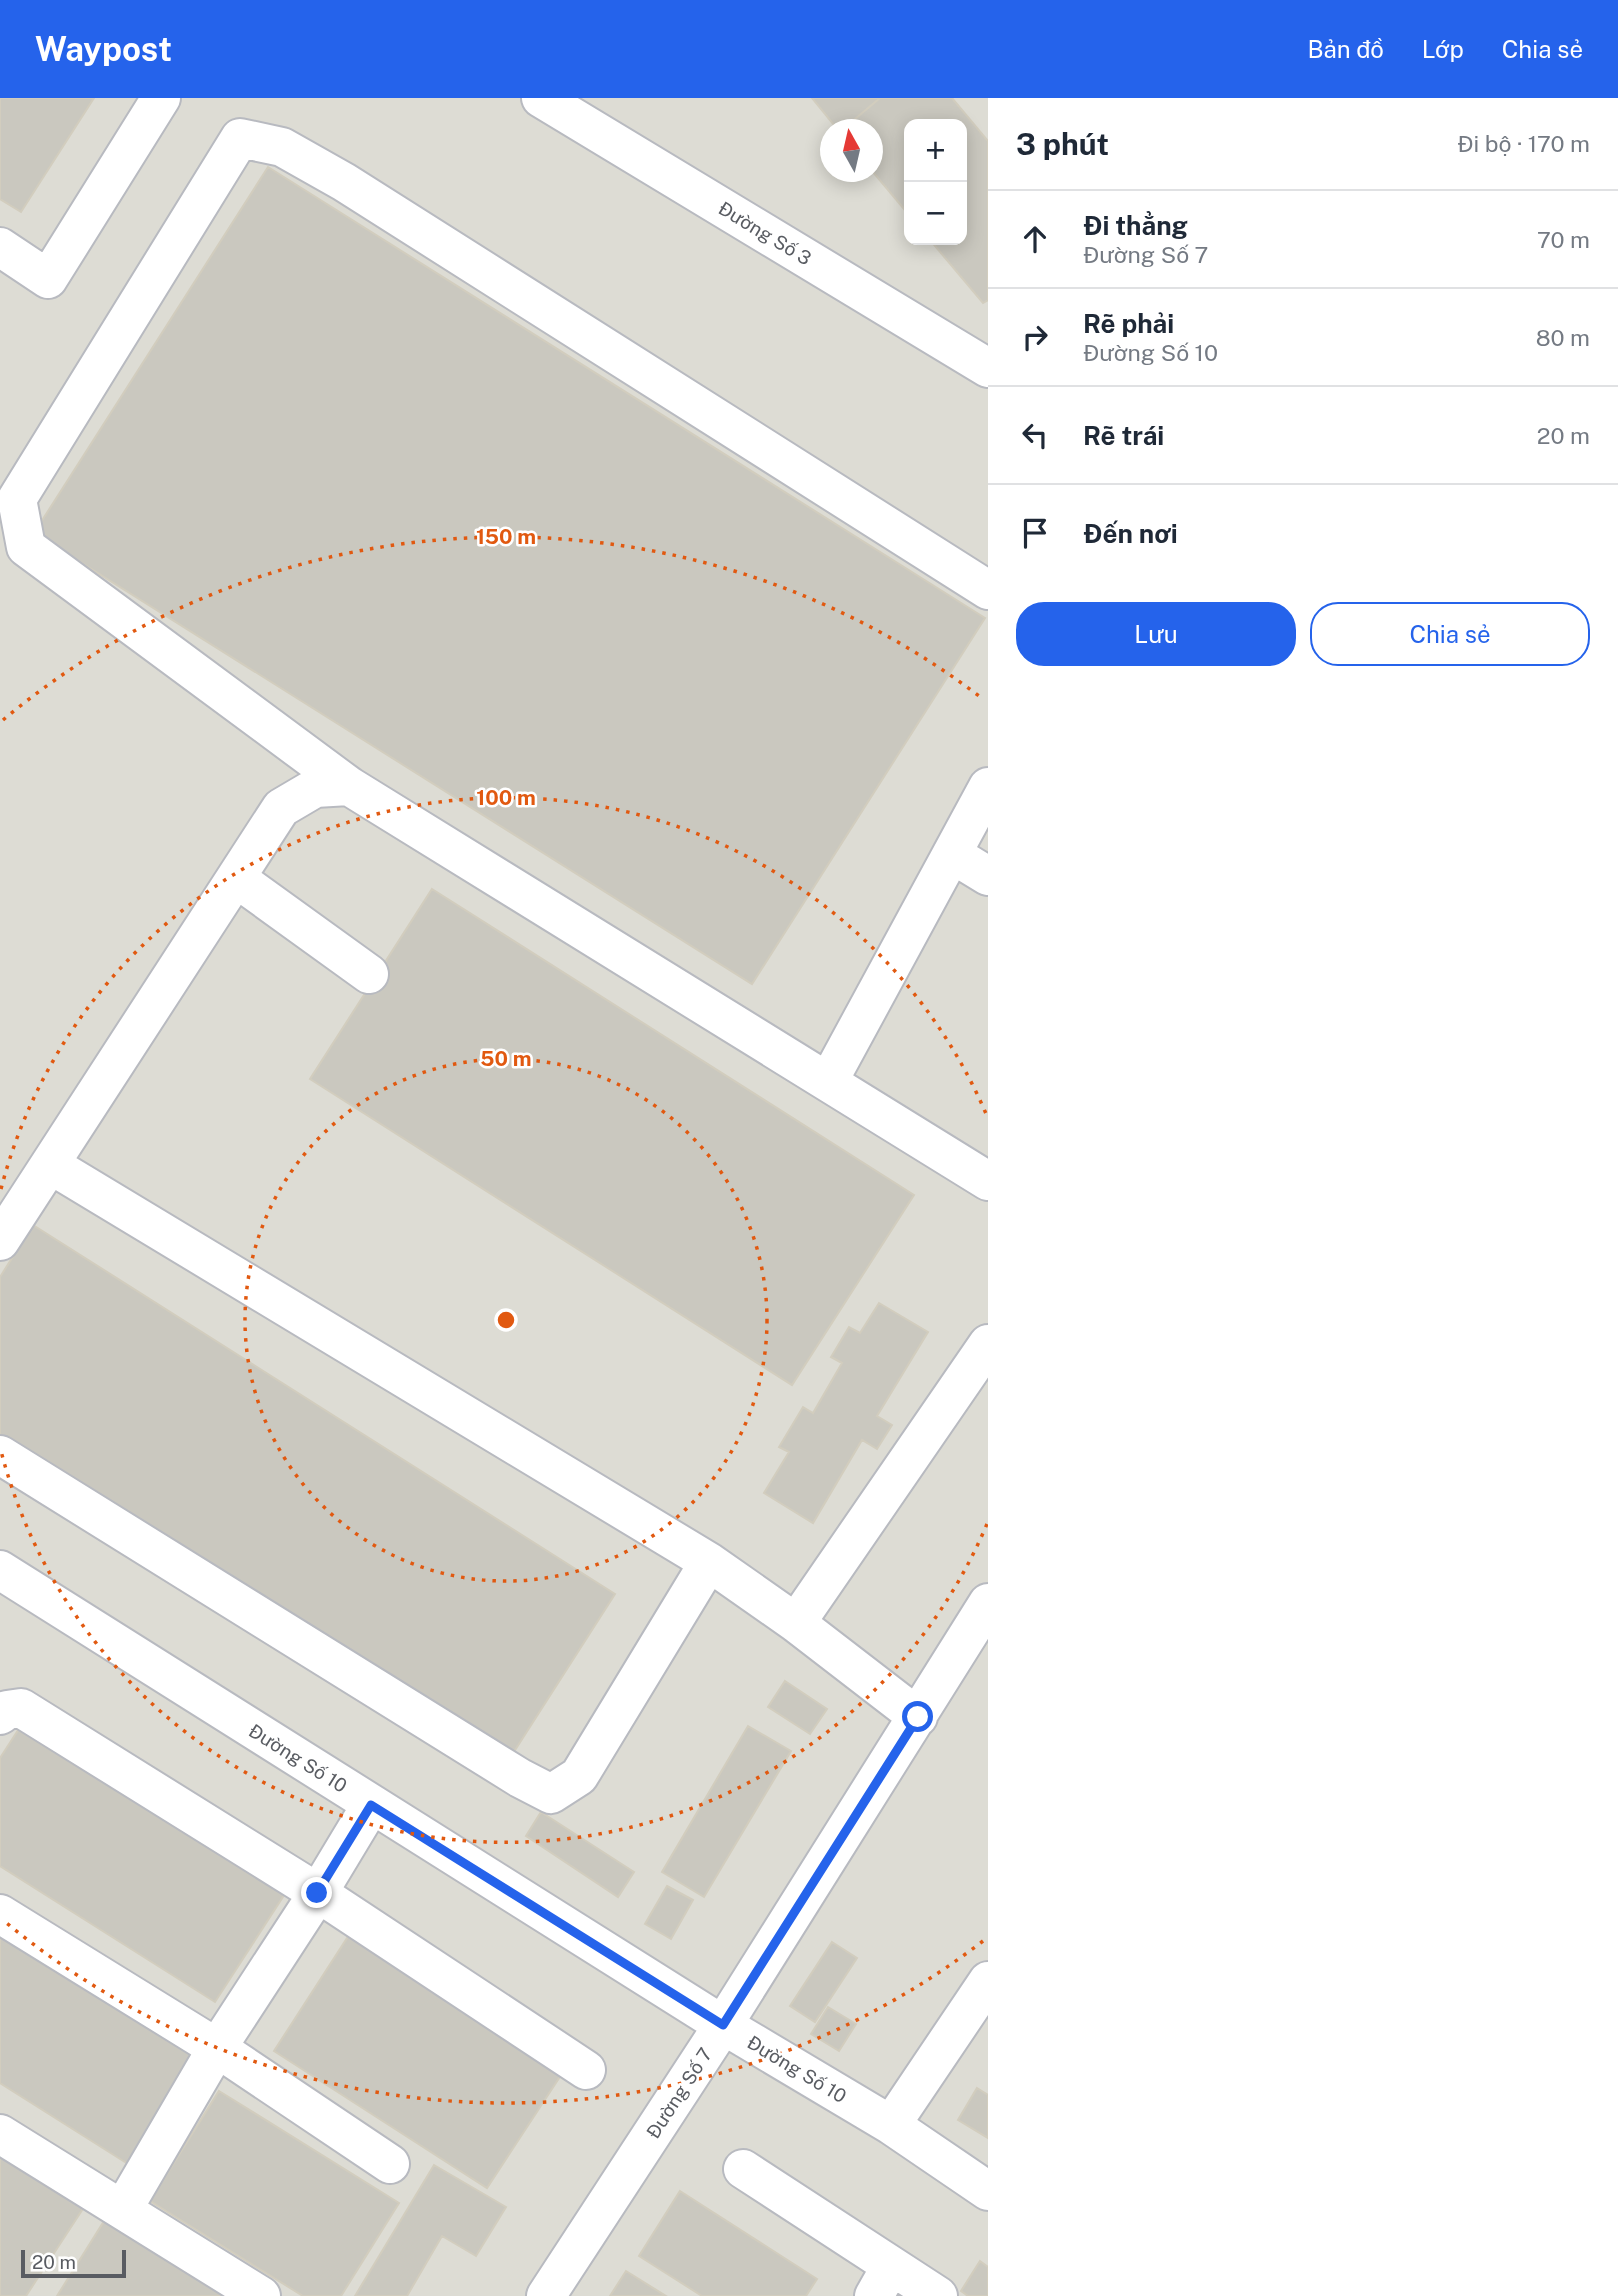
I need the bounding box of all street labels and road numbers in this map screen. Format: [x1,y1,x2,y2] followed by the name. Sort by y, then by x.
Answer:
[715,197,815,269] street label: Đường Số 3
[245,1719,351,1797] street label: Đường Số 10
[744,2031,850,2107] street label: Đường Số 10
[642,2044,716,2142] street label: Đường Số 7

